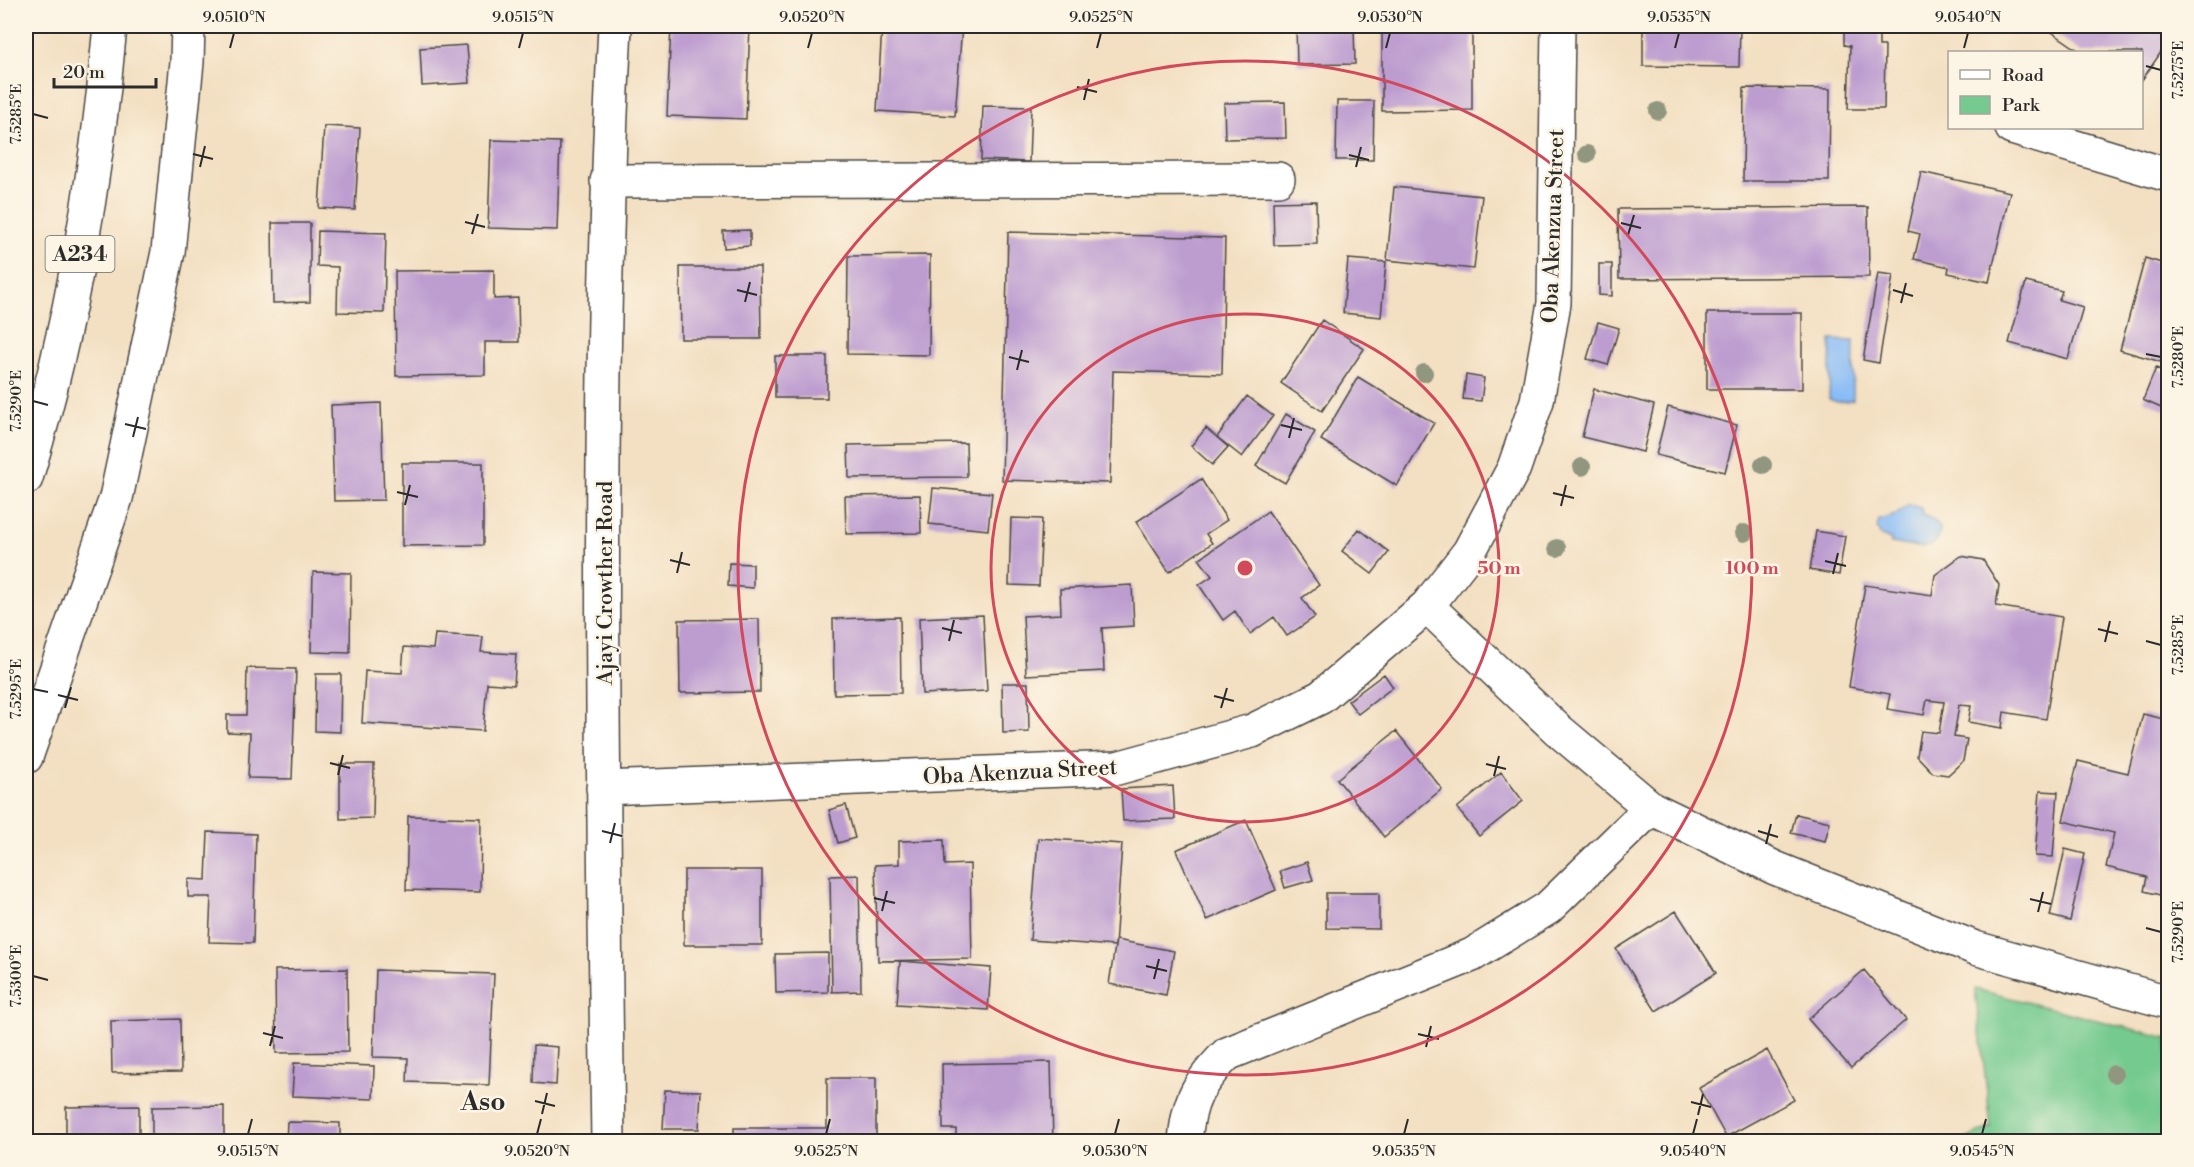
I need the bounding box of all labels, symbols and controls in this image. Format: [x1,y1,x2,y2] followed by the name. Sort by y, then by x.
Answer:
[202,8,266,27] text: 9.0510°N
[492,8,554,27] text: 9.0515°N
[779,8,845,27] text: 9.0520°N
[1069,8,1133,27] text: 9.0525°N
[1357,8,1423,27] text: 9.0530°N
[1647,8,1711,27] text: 9.0535°N
[1935,8,2001,27] text: 9.0540°N
[2169,41,2188,99] text: 7.5275°E
[54,51,156,89] scale bar
[1948,51,2143,129] legend
[63,61,105,84] text: 20 m
[2002,64,2045,87] text: Road
[7,84,26,144] text: 7.5285°E
[2002,94,2041,117] text: Park
[1537,128,1570,324] street label: Oba Akenzua Street
[46,236,115,272] road number: A234
[2169,326,2188,388] text: 7.5280°E
[7,370,26,432] text: 7.5290°E
[592,480,619,686] street label: Ajayi Crowther Road
[1477,557,1521,580] text: 50 m
[1725,557,1779,580] text: 100 m
[1235,558,1255,578] centre of rings
[2169,615,2188,675] text: 7.5285°E
[7,659,26,719] text: 7.5295°E
[922,754,1118,791] street label: Oba Akenzua Street
[2169,901,2188,963] text: 7.5290°E
[7,945,26,1007] text: 7.5300°E
[459,1086,506,1118] district label: Aso
[217,1142,279,1161] text: 9.0515°N
[504,1142,570,1161] text: 9.0520°N
[794,1142,858,1161] text: 9.0525°N
[1082,1142,1148,1161] text: 9.0530°N
[1372,1142,1436,1161] text: 9.0535°N
[1660,1142,1726,1161] text: 9.0540°N
[1950,1142,2014,1161] text: 9.0545°N

